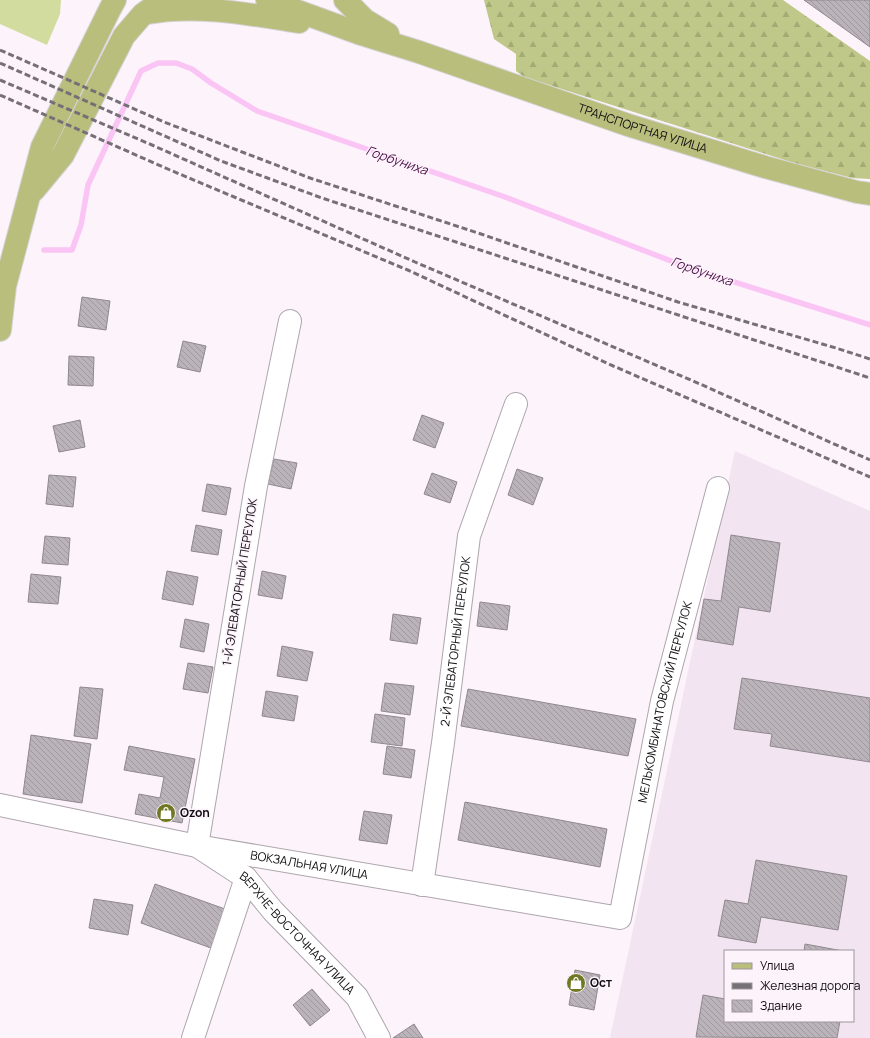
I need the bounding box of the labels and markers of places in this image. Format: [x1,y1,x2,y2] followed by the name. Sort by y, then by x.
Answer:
[155,802,177,824] shop icon: Ozon
[180,804,210,821] place label: Ozon
[565,972,587,994] shop icon: Ост
[590,974,613,991] place label: Ост

